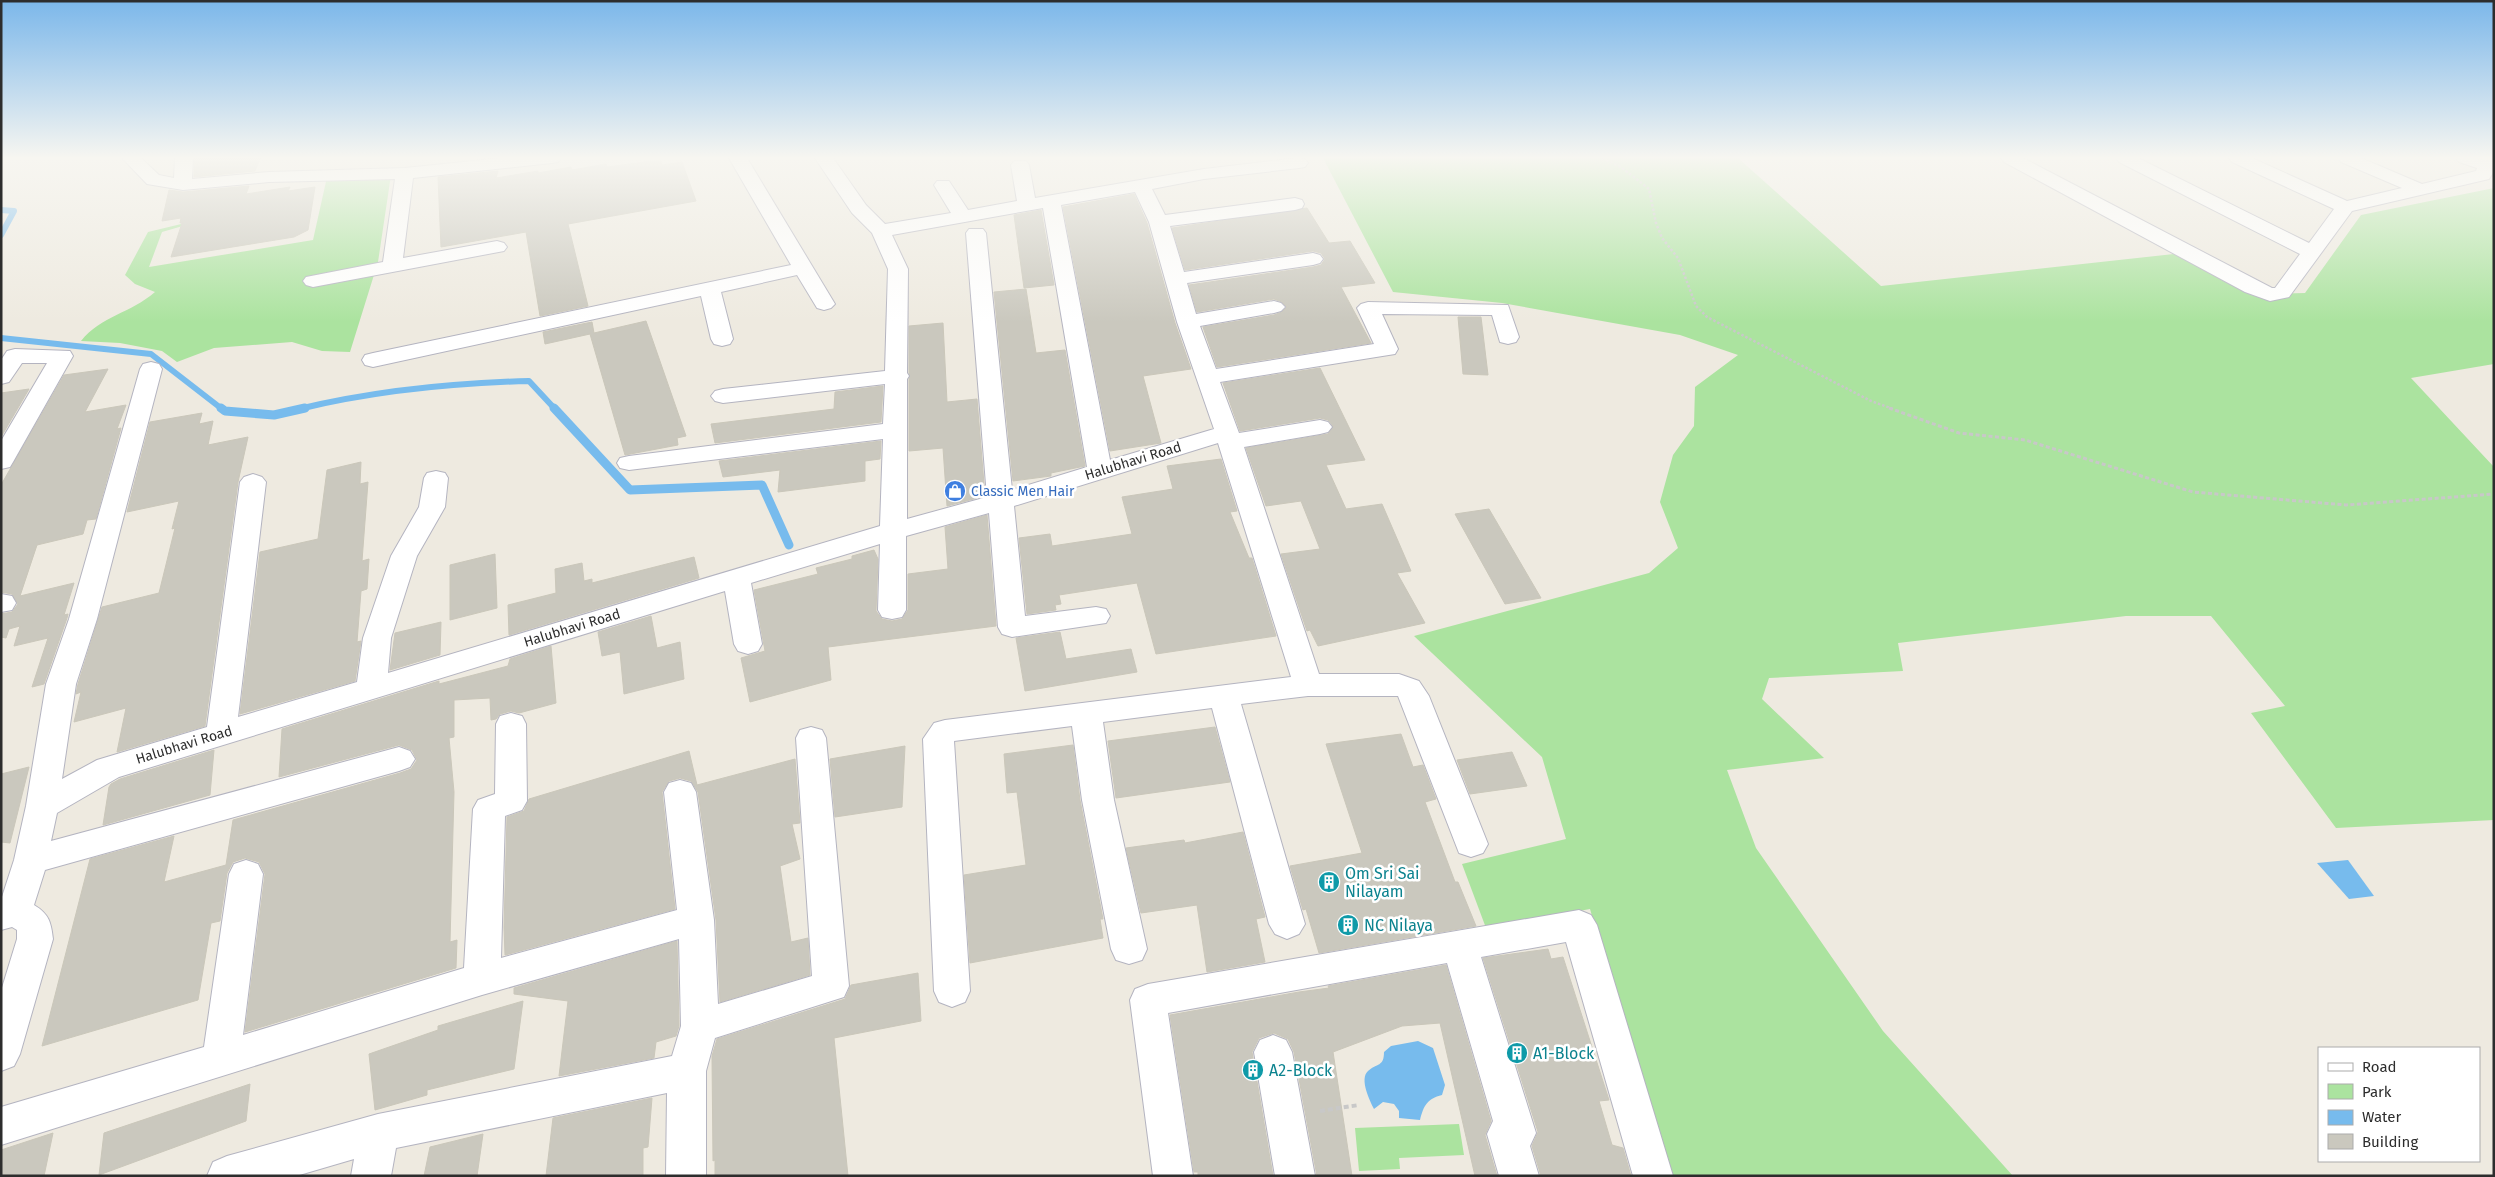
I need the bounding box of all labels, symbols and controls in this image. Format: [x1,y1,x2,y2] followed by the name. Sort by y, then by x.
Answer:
[1083,438,1183,484] street label: Halubhavi Road
[943,479,967,503] shop icon: Classic Men Hair
[971,483,1075,500] place label: Classic Men Hair
[522,605,622,651] street label: Halubhavi Road
[134,722,234,768] street label: Halubhavi Road
[1345,864,1420,901] place label: Om Sri Sai Nilayam
[1317,870,1341,894] building icon: Om Sri Sai Nilayam
[1336,913,1360,937] building icon: NC Nilaya
[1364,916,1433,935] place label: NC Nilaya
[1505,1041,1529,1065] building icon: A1-Block
[1533,1044,1595,1063] place label: A1-Block
[2318,1047,2480,1162] legend
[1241,1058,1265,1082] building icon: A2-Block
[2362,1058,2397,1076] text: Road
[1269,1061,1333,1080] place label: A2-Block
[2362,1083,2392,1101] text: Park
[2362,1108,2401,1126] text: Water
[2362,1133,2418,1151] text: Building

